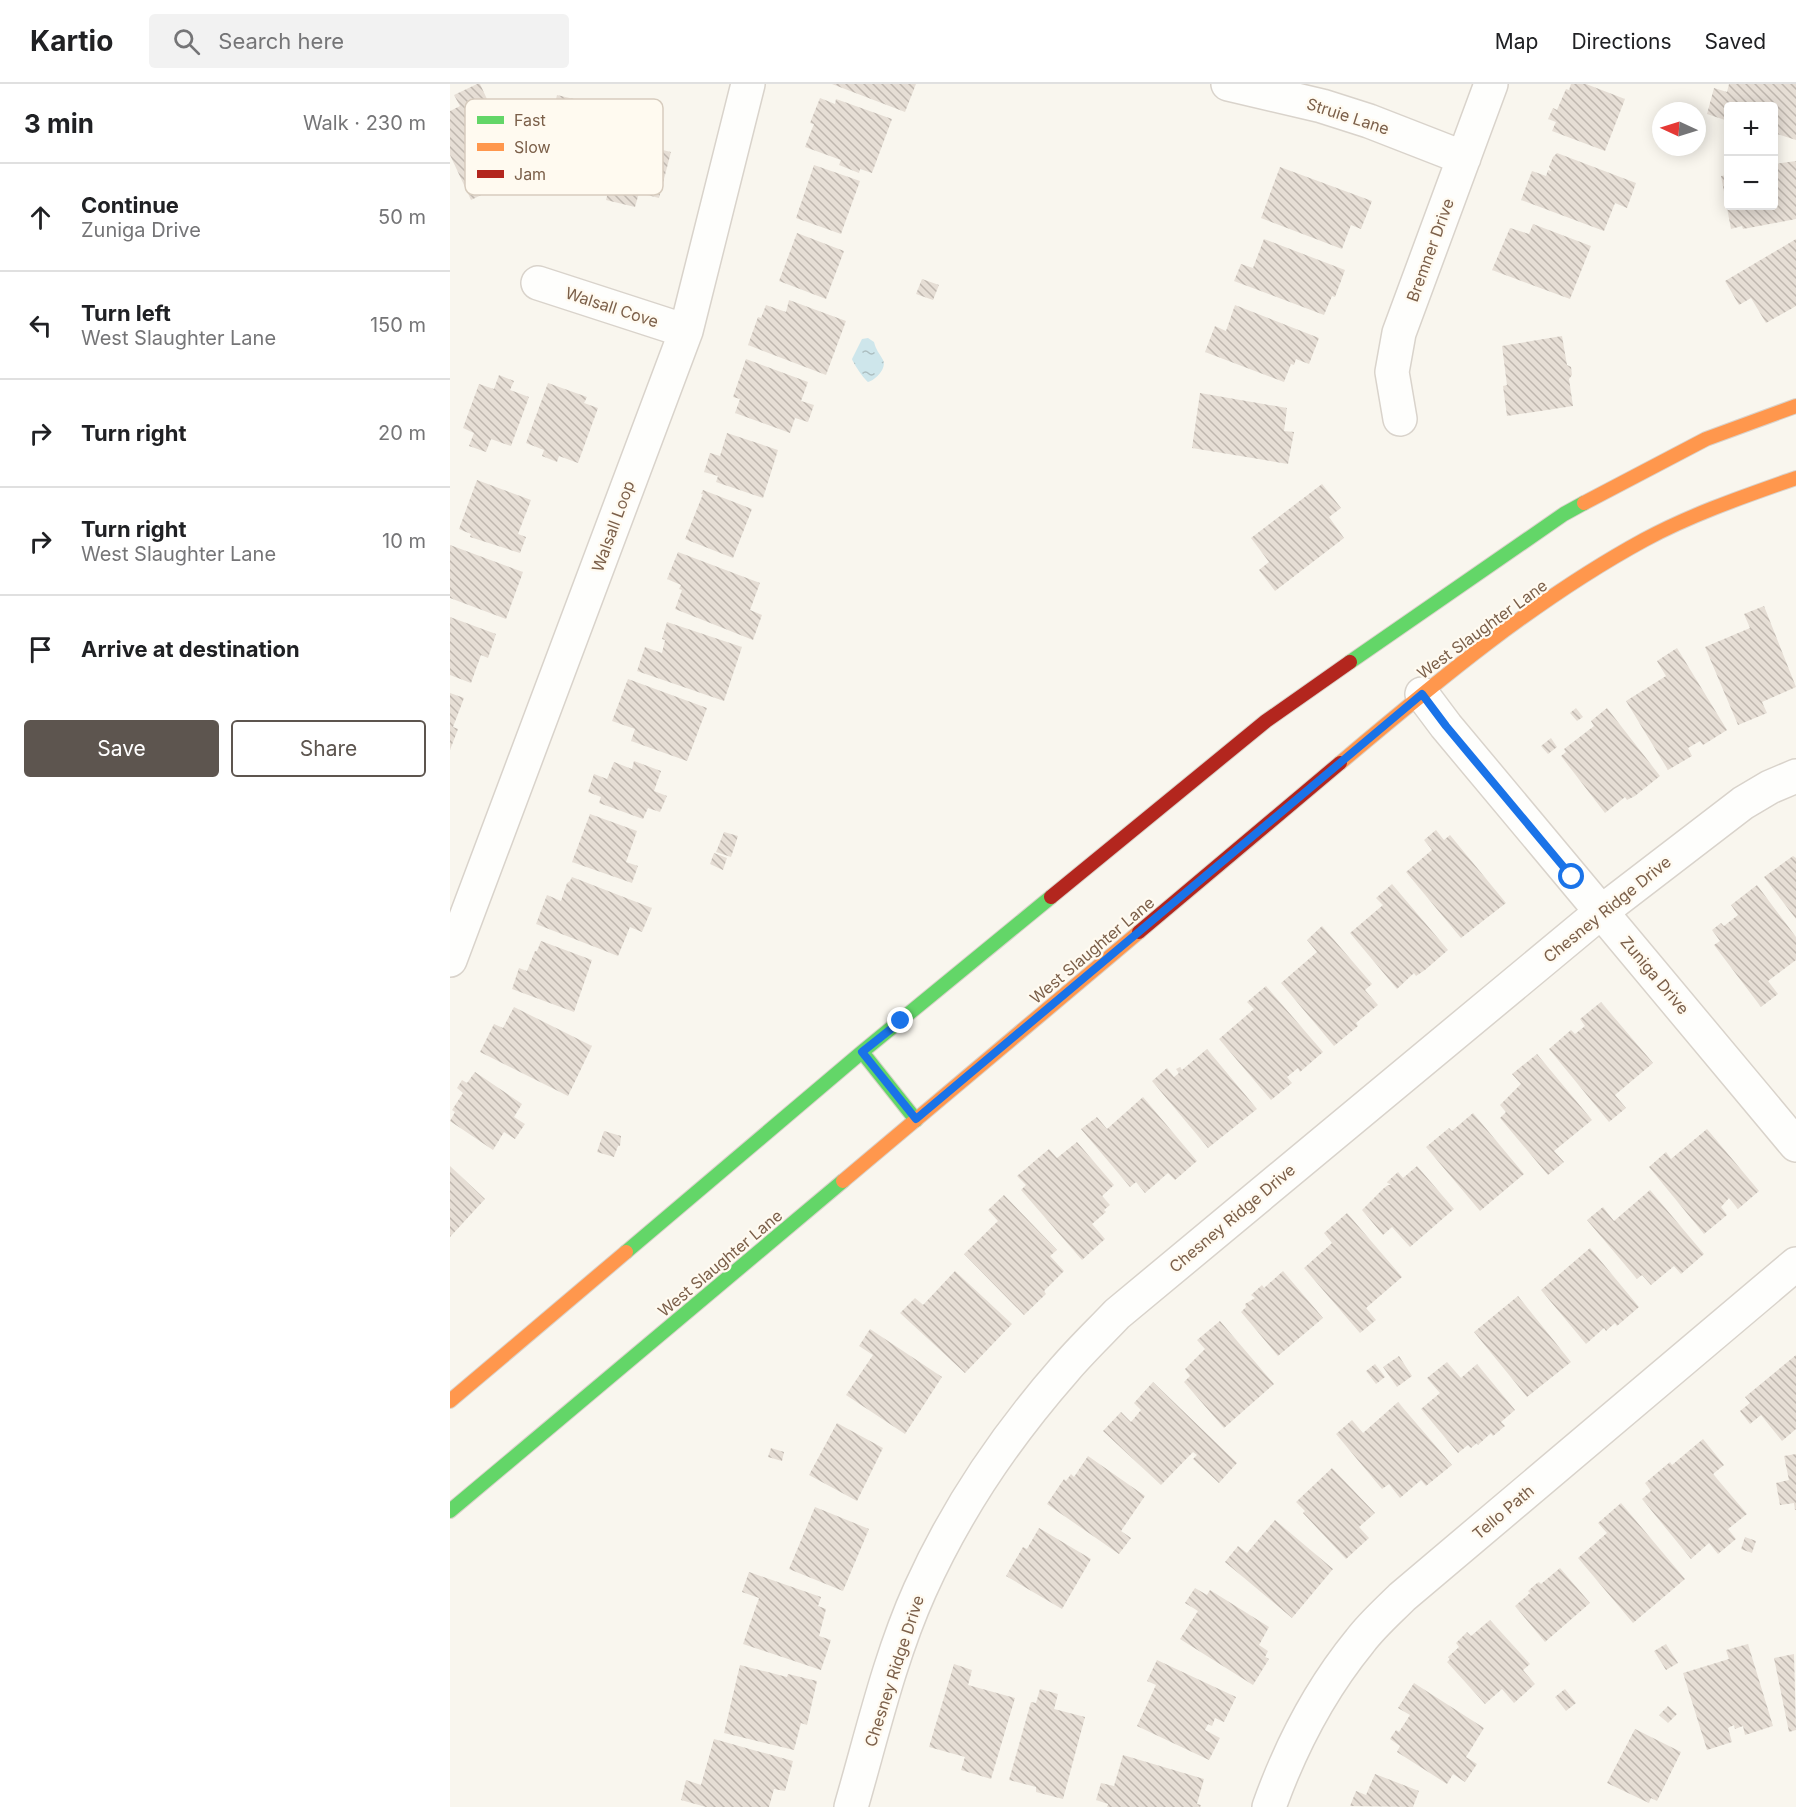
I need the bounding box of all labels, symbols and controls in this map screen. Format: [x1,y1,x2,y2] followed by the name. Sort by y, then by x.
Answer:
[149,14,569,68] search box
[30,24,113,58] text: Kartio
[170,25,203,58] icon: search
[218,28,344,54] text: Search here
[1495,29,1538,54] text: Map
[1571,29,1672,54] text: Directions
[1705,29,1766,54] text: Saved
[1304,93,1392,139] street label: Struie Lane
[465,99,663,195] legend
[1652,102,1706,156] north arrow
[1724,102,1778,210] map controls
[1724,102,1778,156] button: +
[24,108,94,139] text: 3 min
[514,110,546,130] text: Fast
[303,111,426,135] text: Walk · 230 m
[514,137,551,157] text: Slow
[1724,156,1778,210] button: −
[514,164,546,184] text: Jam
[81,192,179,218] text: Continue
[1402,196,1458,304] street label: Bremner Drive
[24,201,57,234] icon: ahead
[378,205,426,229] text: 50 m
[81,218,201,242] text: Zuniga Drive
[563,283,661,331] street label: Walsall Cove
[81,300,171,326] text: Turn left
[24,309,57,342] icon: left
[370,313,426,337] text: 150 m
[81,326,276,350] text: West Slaughter Lane
[24,417,57,450] icon: right
[81,420,187,446] text: Turn right
[378,421,426,445] text: 20 m
[587,478,639,574] street label: Walsall Loop
[81,516,187,542] text: Turn right
[24,525,57,558] icon: right
[382,529,426,553] text: 10 m
[81,542,276,566] text: West Slaughter Lane
[1413,575,1551,683] street label: West Slaughter Lane
[24,633,57,666] icon: arrive
[81,636,300,662] text: Arrive at destination
[24,720,219,777] button: Save
[231,720,426,777] button: Share
[1539,851,1675,967] street label: Chesney Ridge Drive
[1558,863,1584,889] route start
[1026,892,1158,1008] street label: West Slaughter Lane
[1617,932,1693,1018] street label: Zuniga Drive
[887,1007,913,1033] route end
[1165,1159,1299,1277] street label: Chesney Ridge Drive
[654,1205,786,1321] street label: West Slaughter Lane
[1468,1481,1538,1543] street label: Tello Path
[860,1593,928,1749] street label: Chesney Ridge Drive

